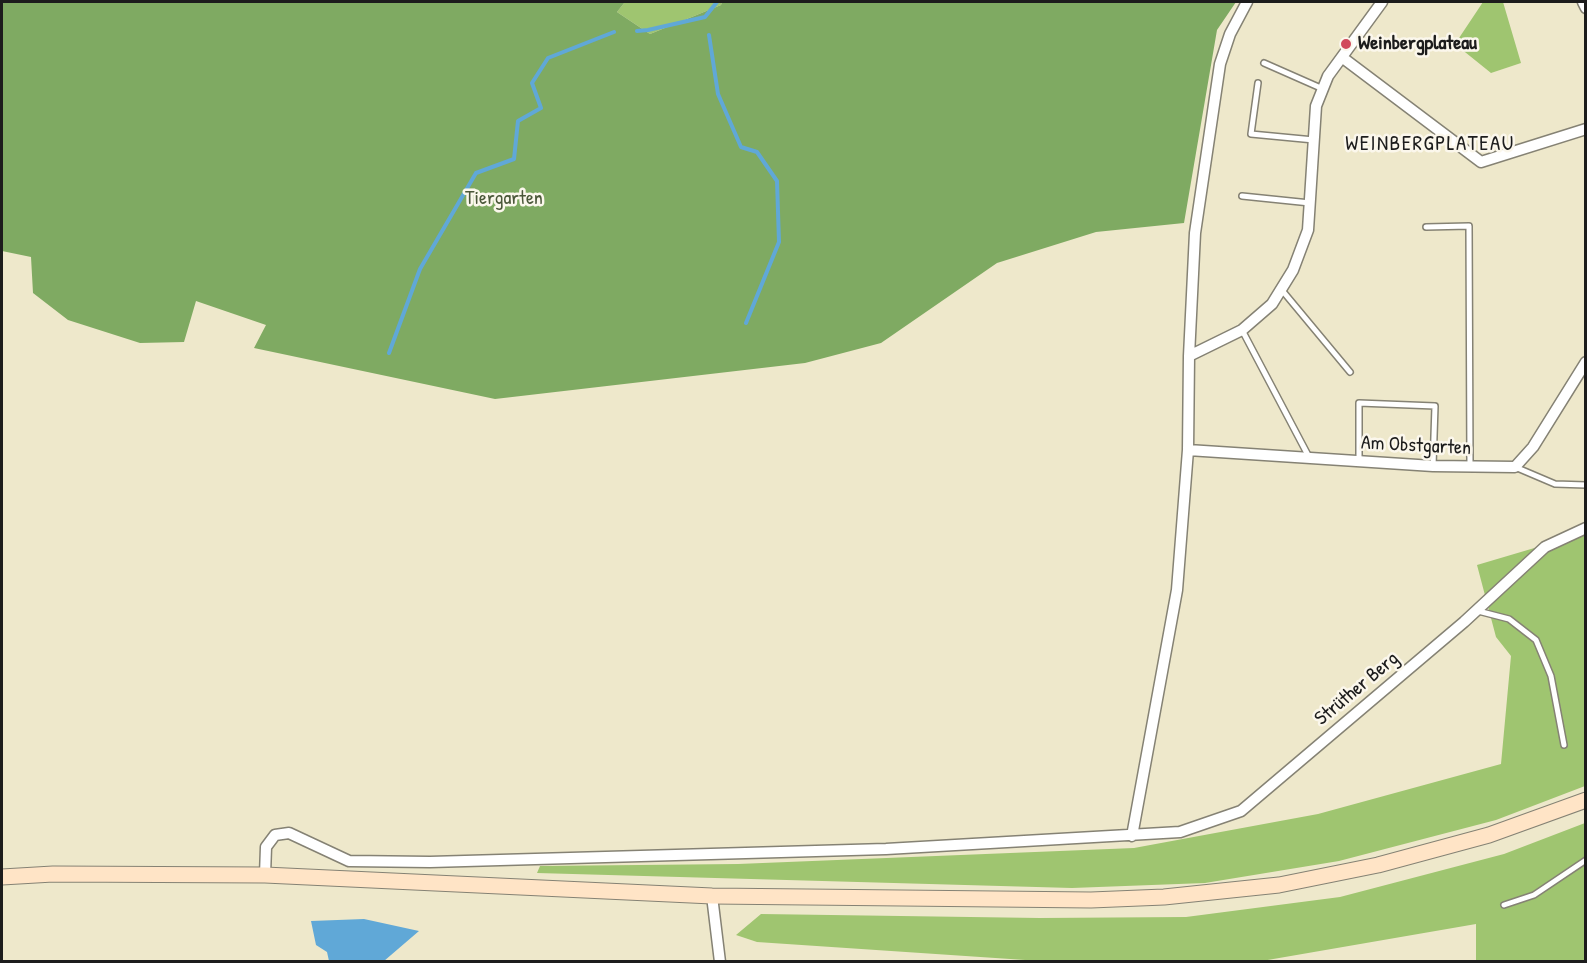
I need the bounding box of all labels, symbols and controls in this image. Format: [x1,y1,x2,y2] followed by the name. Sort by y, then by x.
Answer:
[1358,32,1477,56] place label: Weinbergplateau
[1339,37,1353,51] marker: Weinbergplateau
[1345,131,1515,157] district label: WEINBERGPLATEAU
[465,187,543,211] park label: Tiergarten
[1360,431,1472,461] street label: Am Obstgarten
[1310,647,1404,731] street label: Strüther Berg

